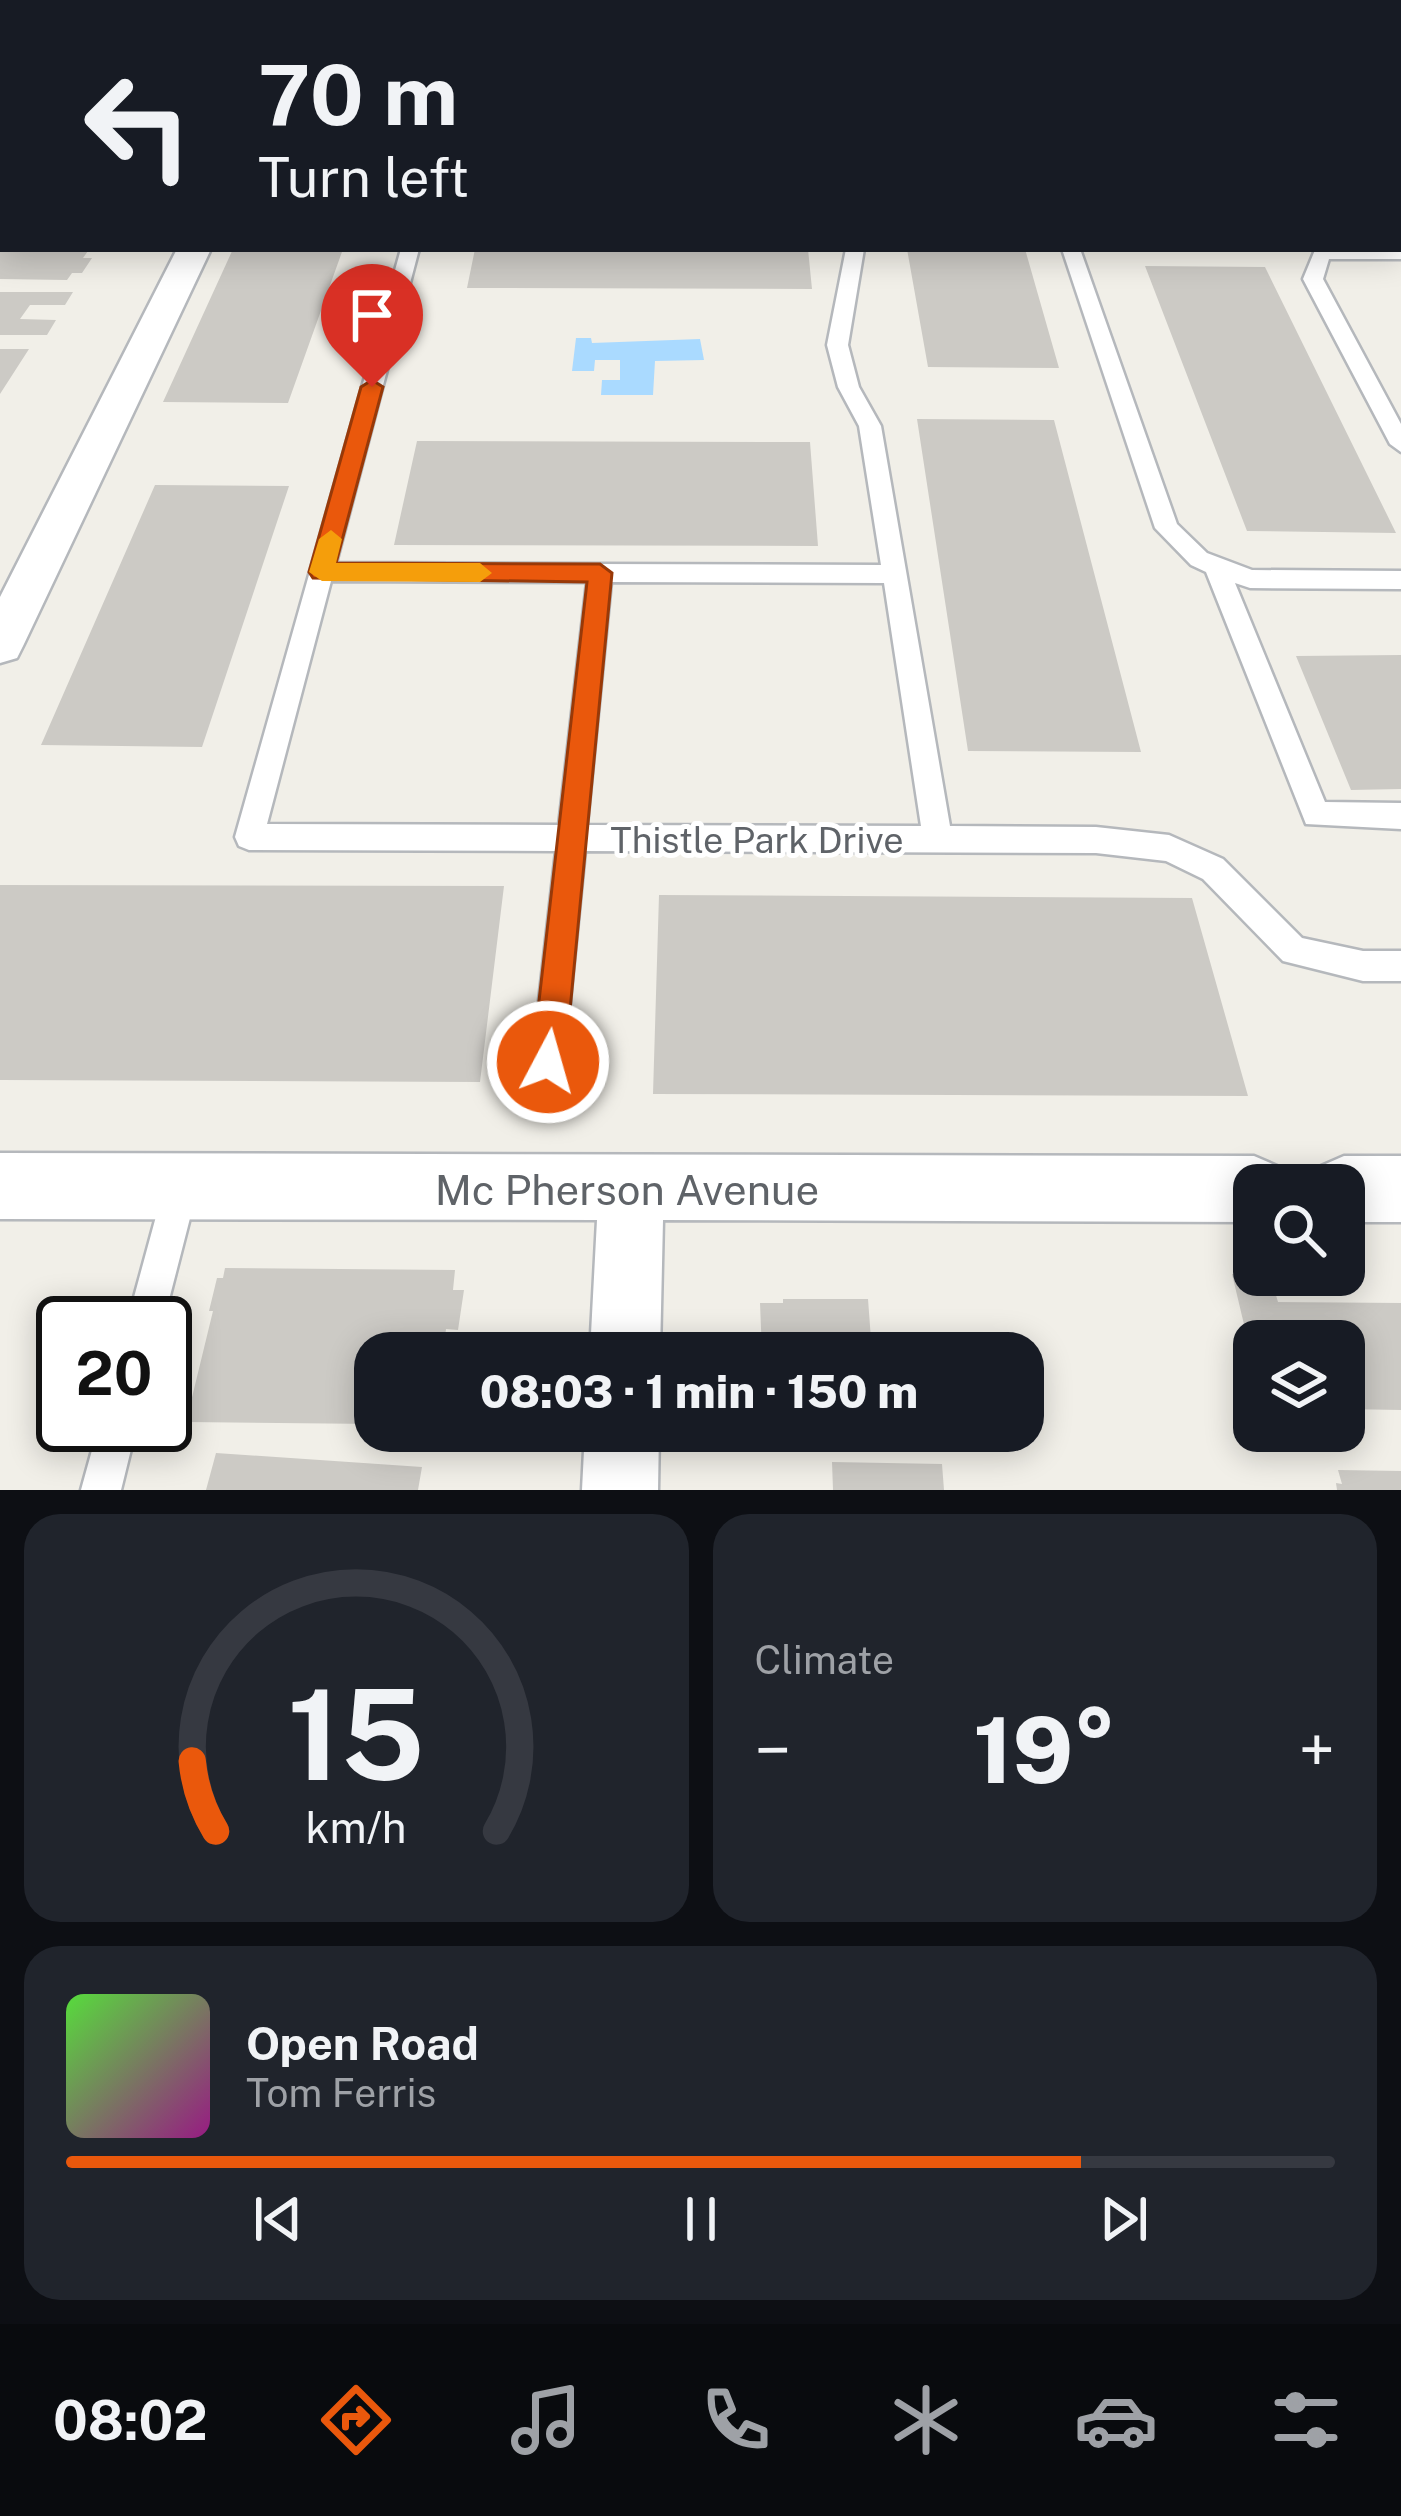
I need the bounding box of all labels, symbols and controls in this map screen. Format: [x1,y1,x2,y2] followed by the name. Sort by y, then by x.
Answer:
[258,45,458,144] text: 70 m
[60,48,216,204] icon: left
[258,146,469,209] text: Turn left
[321,264,423,387] pin
[339,282,405,348] icon: arrive
[610,819,904,861] street label: Thistle Park Drive
[485,999,611,1125] position arrow
[1233,1164,1365,1452] map controls
[1233,1164,1365,1296] button: search
[435,1165,819,1214] street label: Mc Pherson Avenue
[36,1296,192,1452] speed limit sign: 20
[1233,1320,1365,1452] button: layers
[480,1365,918,1418] text: 08:03 · 1 min · 150 m
[755,1637,894,1683] text: Climate
[287,1661,425,1808] text: 15
[973,1697,1116,1803] text: 19°
[755,1711,791,1789] text: −
[1298,1711,1335,1789] text: +
[306,1802,407,1853] text: km/h
[246,2017,479,2070] text: Open Road
[246,2070,436,2116] text: Tom Ferris
[245,2186,311,2252] icon: previous
[668,2186,734,2252] icon: pause
[1091,2186,1157,2252] icon: next
[314,2378,398,2462] icon: directions
[504,2378,588,2462] icon: music
[694,2378,778,2462] icon: phone
[884,2378,968,2462] icon: climate
[1074,2378,1158,2462] icon: car
[1264,2378,1348,2462] icon: filters
[53,2389,208,2452] text: 08:02

